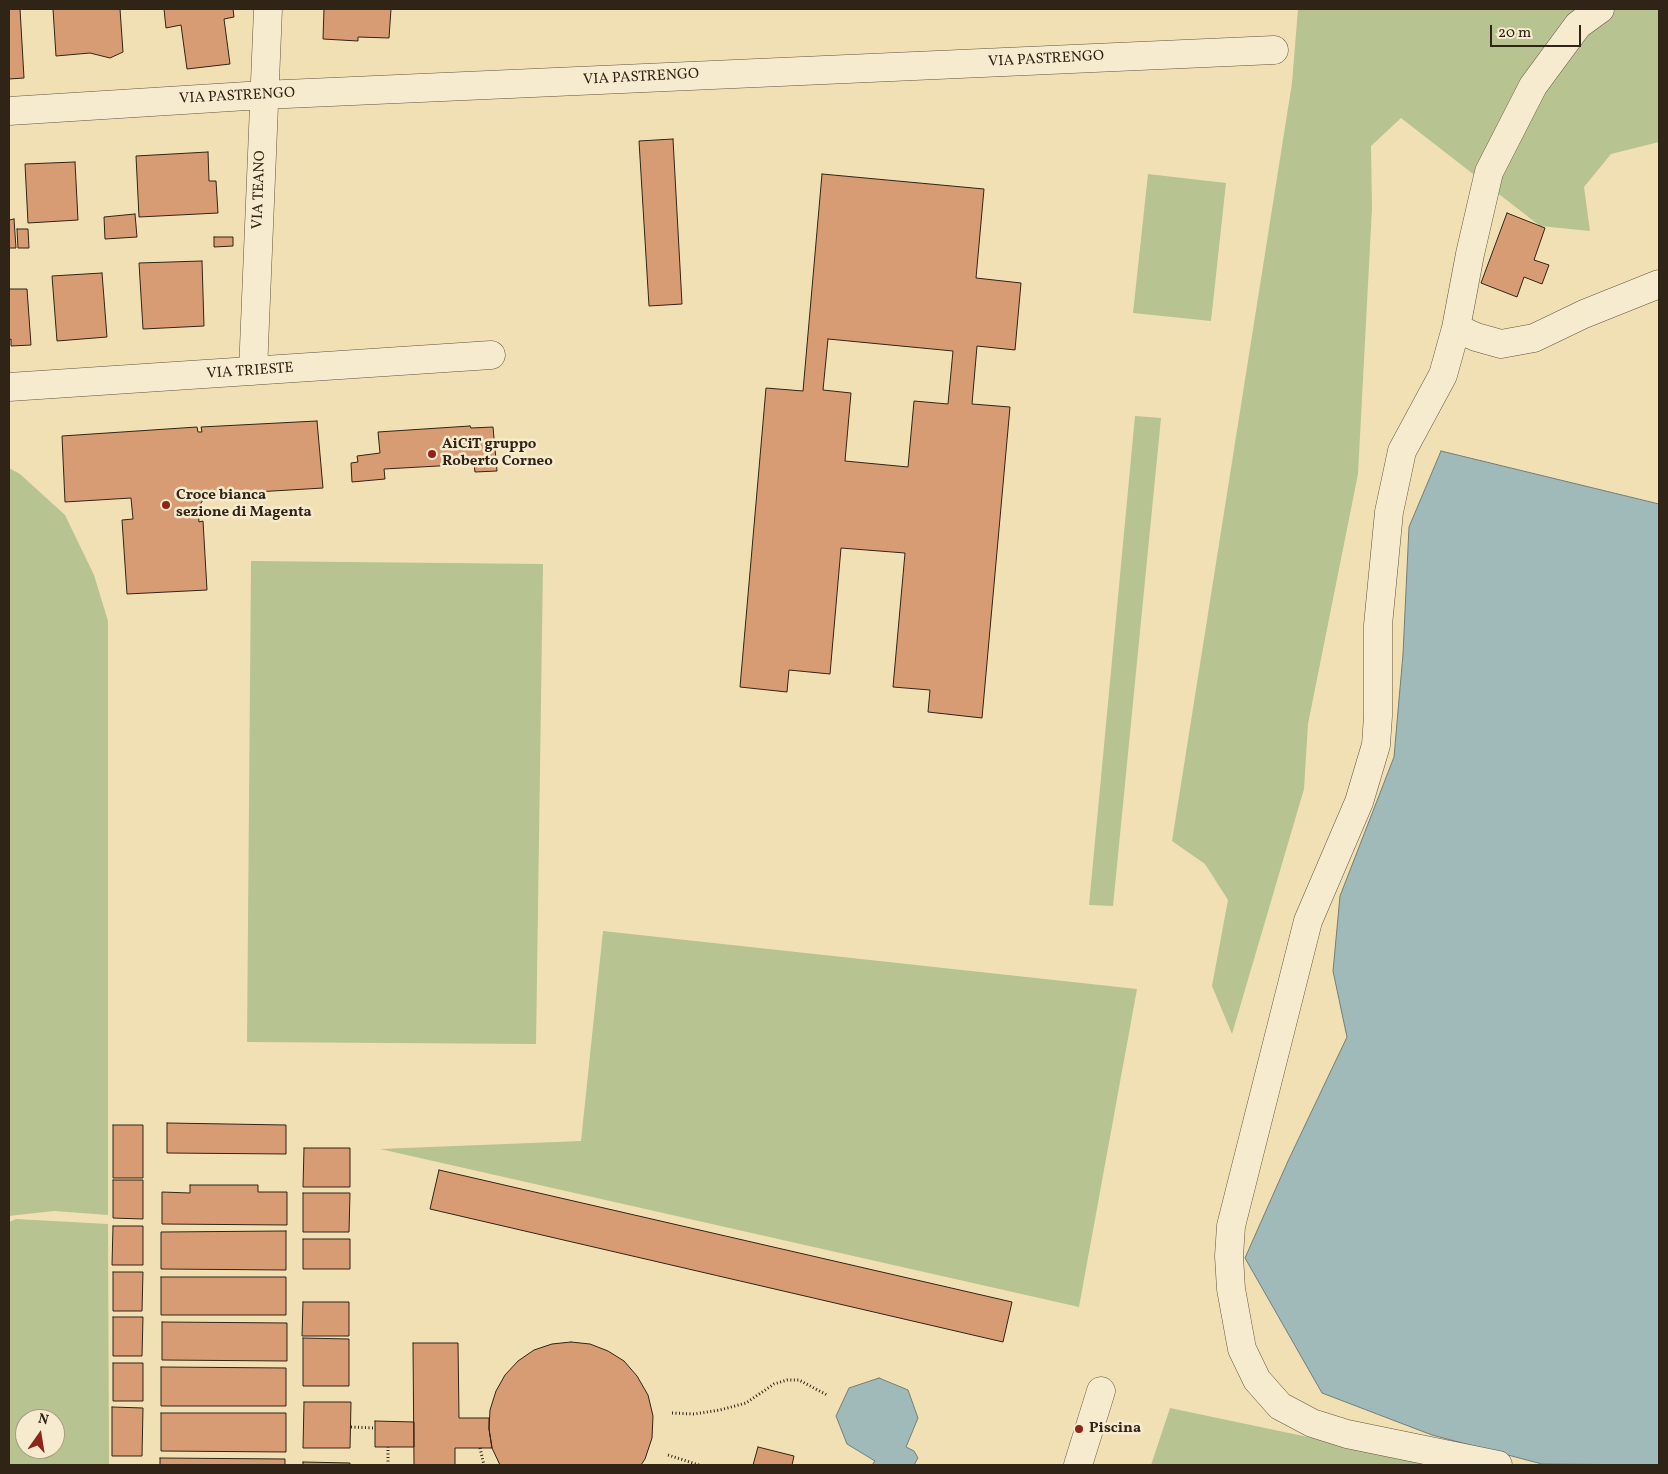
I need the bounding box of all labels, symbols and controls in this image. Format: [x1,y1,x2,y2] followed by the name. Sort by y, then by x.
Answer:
[1493,15,1584,47] scale bar
[1498,23,1531,44] text: 20 m
[988,48,1104,72] street label: VIA PASTRENGO
[583,66,699,90] street label: VIA PASTRENGO
[179,85,295,109] street label: VIA PASTRENGO
[250,150,270,230] street label: VIA TEANO
[206,360,294,384] street label: VIA TRIESTE
[442,436,553,471] place label: AiCiT gruppo Roberto Corneo
[426,448,438,460] marker: AiCiT gruppo Roberto Corneo
[176,487,312,522] place label: Croce bianca sezione di Magenta
[160,499,172,511] marker: Croce bianca sezione di Magenta
[15,1409,65,1459] north arrow
[36,1409,50,1430] text: N
[1089,1420,1141,1438] place label: Piscina
[1073,1423,1085,1435] marker: Piscina

